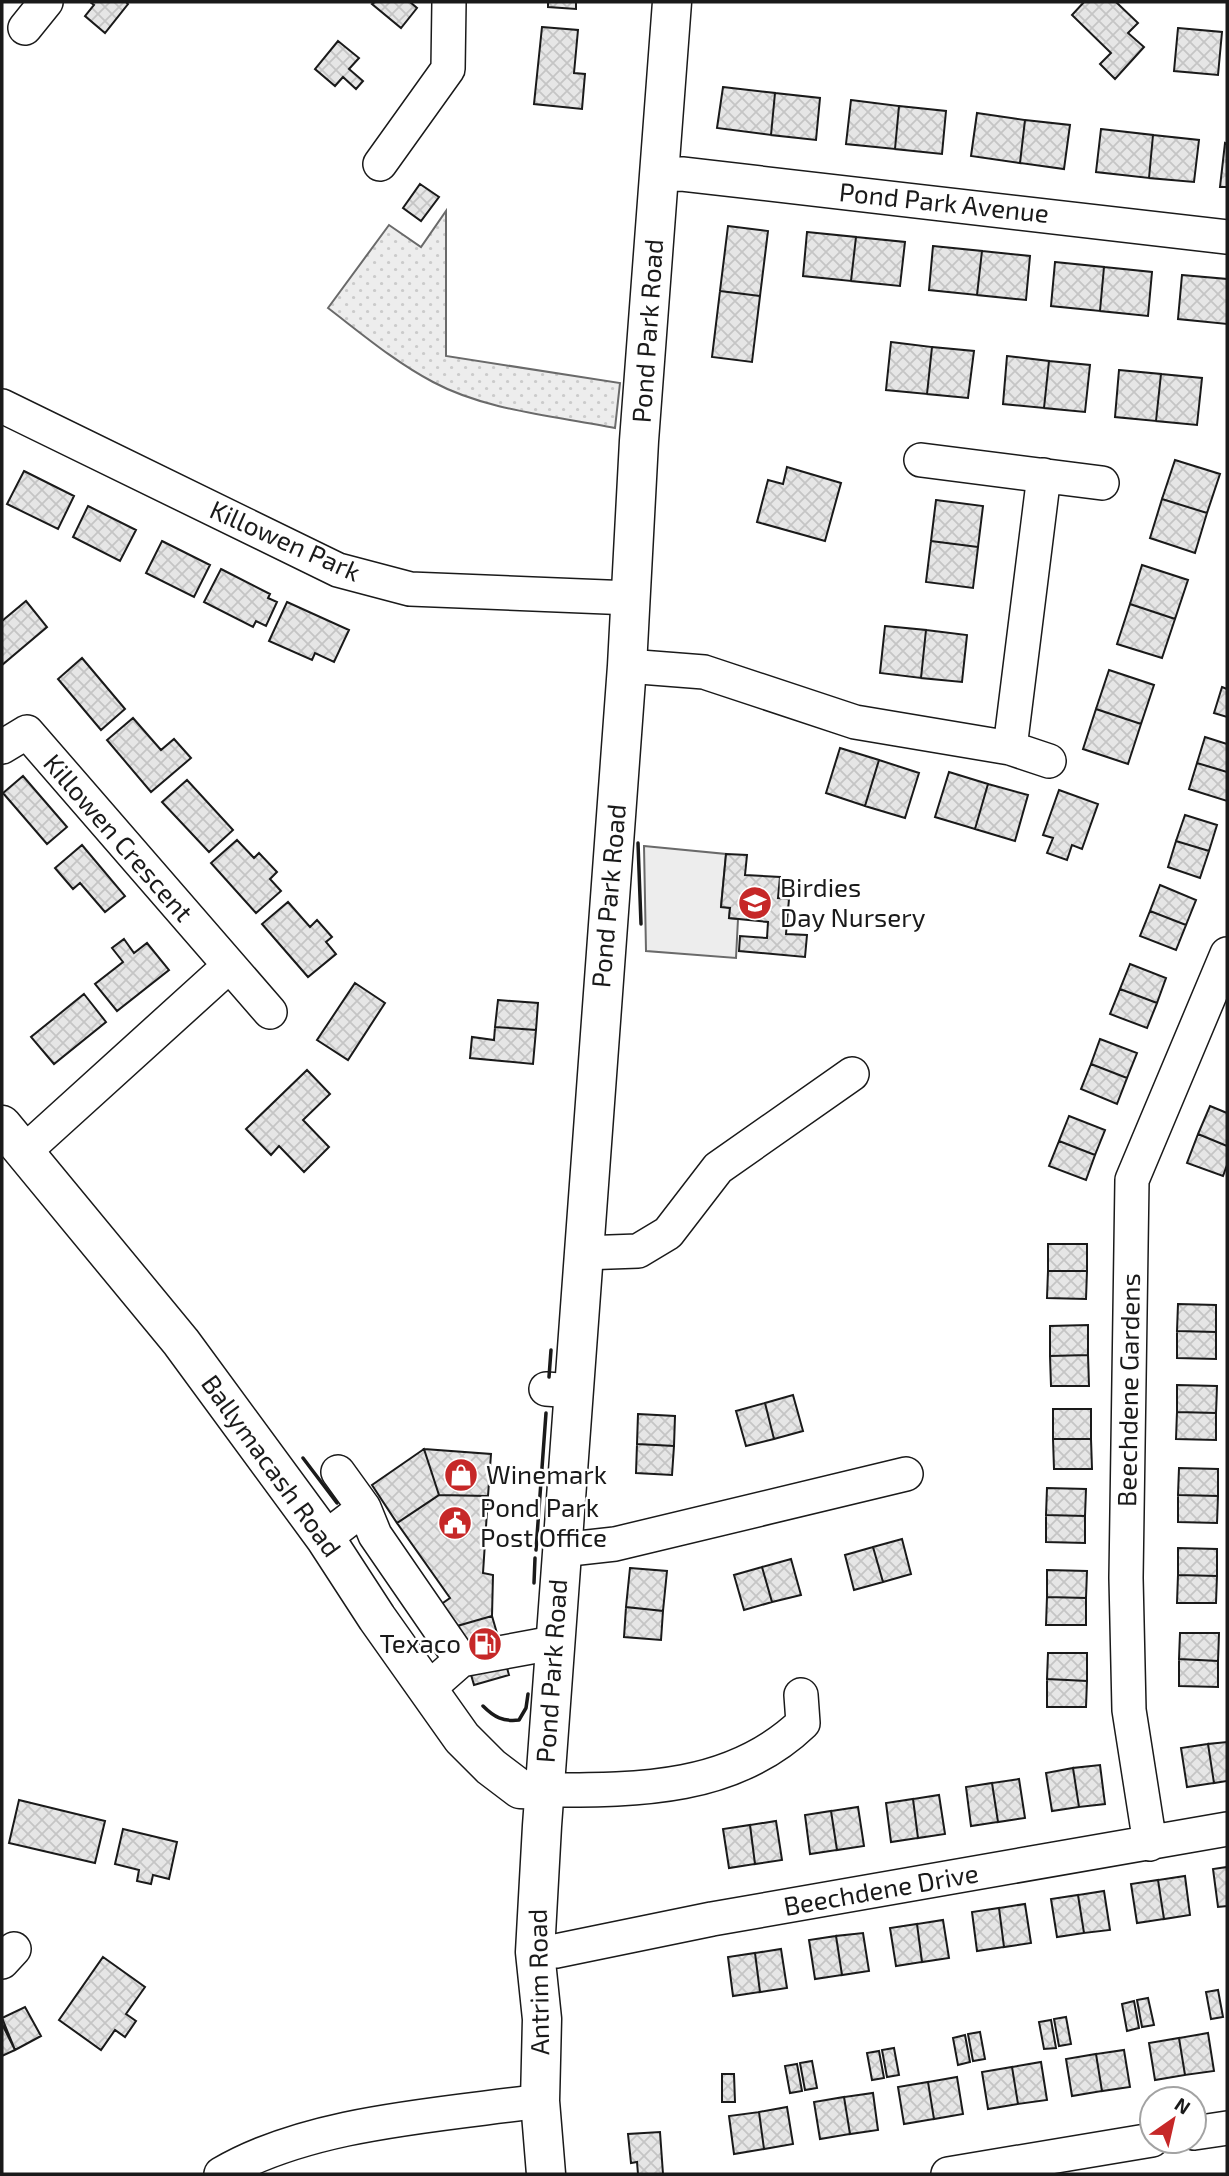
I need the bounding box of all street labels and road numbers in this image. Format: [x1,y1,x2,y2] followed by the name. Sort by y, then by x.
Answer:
[838,175,1051,228] street label: Pond Park Avenue
[625,238,668,424] street label: Pond Park Road
[206,493,366,587] street label: Killowen Park
[38,747,200,927] street label: Killowen Crescent
[584,803,631,989] street label: Pond Park Road
[1110,1273,1145,1507] street label: Beechdene Gardens
[196,1368,349,1562] street label: Ballymacash Road
[529,1578,572,1764] street label: Pond Park Road
[781,1856,981,1921] street label: Beechdene Drive
[521,1909,554,2056] street label: Antrim Road

